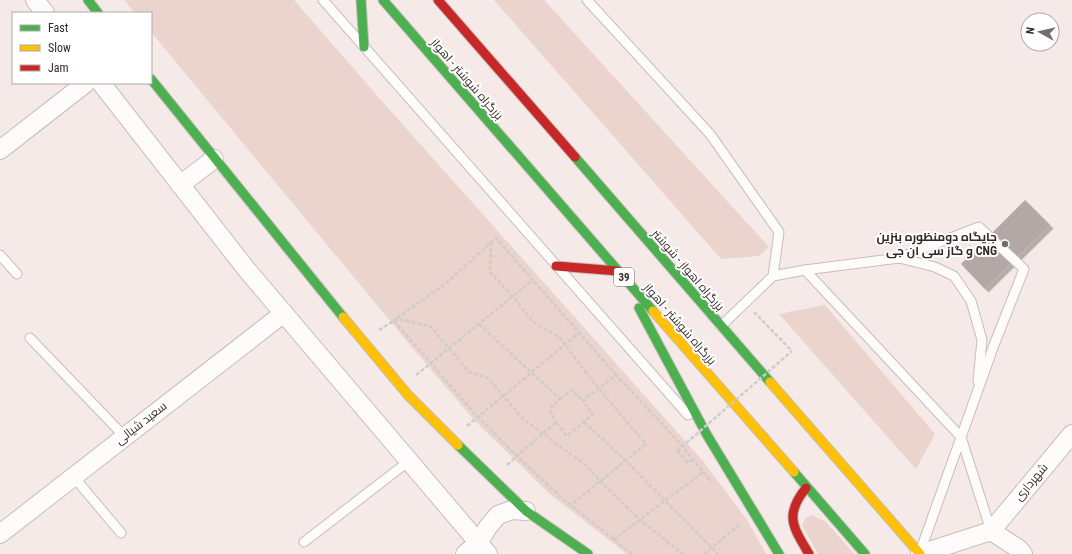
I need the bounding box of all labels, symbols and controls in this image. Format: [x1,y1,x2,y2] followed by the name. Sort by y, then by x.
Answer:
[12,12,152,84] legend
[1020,12,1060,52] north arrow
[48,21,69,35] text: Fast
[1024,26,1038,35] text: N
[427,35,506,123] street label: بزرگراه شوشتر - اهواز
[48,41,71,55] text: Slow
[48,61,69,75] text: Jam
[648,226,727,314] street label: بزرگراه اهواز - شوشتر
[877,230,997,259] place label: جایگاه دومنظوره بنزین و گاز سی ان جی CNG
[1000,239,1010,249] marker: جایگاه دومنظوره بنزین و گاز سی ان جی CNG
[614,268,634,286] road number: 39
[640,280,719,368] street label: بزرگراه شوشتر - اهواز
[113,399,169,447] street label: سعید شیالی
[1011,460,1051,504] street label: شهرداری

